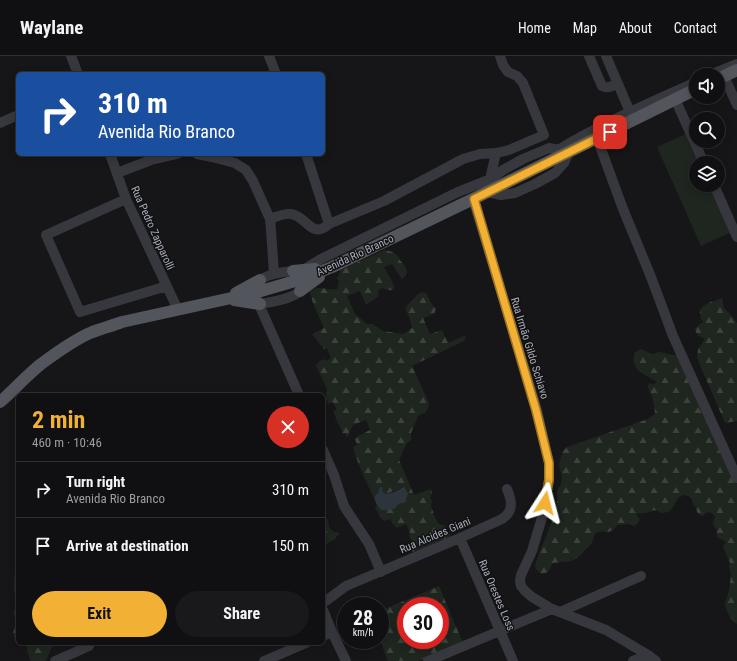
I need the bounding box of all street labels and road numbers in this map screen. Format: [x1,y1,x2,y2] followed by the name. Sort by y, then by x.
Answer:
[128,184,177,272] street label: Rua Pedro Zapparolli
[315,232,396,279] street label: Avenida Rio Branco
[508,296,551,401] street label: Rua Irmão Gildo Schiavo
[398,515,473,556] street label: Rua Alcides Giani
[476,558,517,633] street label: Rua Orestes Loss

